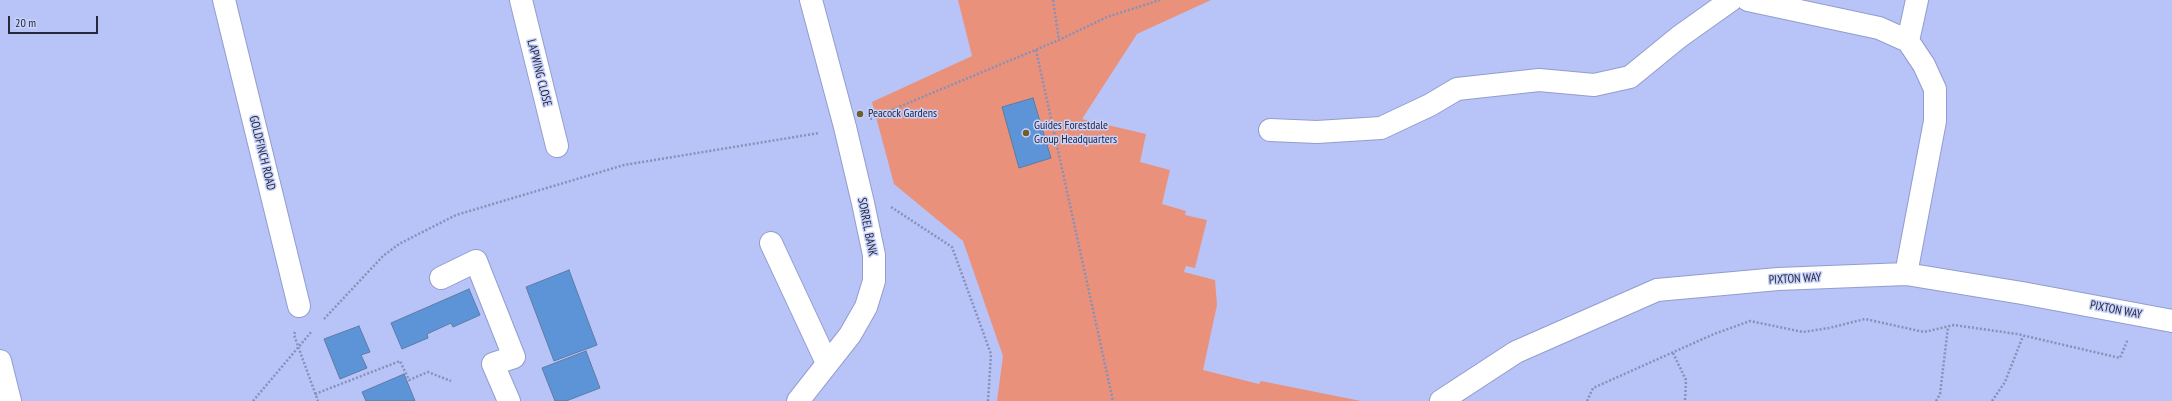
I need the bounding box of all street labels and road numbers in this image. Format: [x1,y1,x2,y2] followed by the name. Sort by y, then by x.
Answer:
[524,38,554,108] street label: LAPWING CLOSE
[246,114,278,192] street label: GOLDFINCH ROAD
[854,196,880,258] street label: SORREL BANK
[1768,270,1822,288] street label: PIXTON WAY
[2089,298,2143,322] street label: PIXTON WAY

